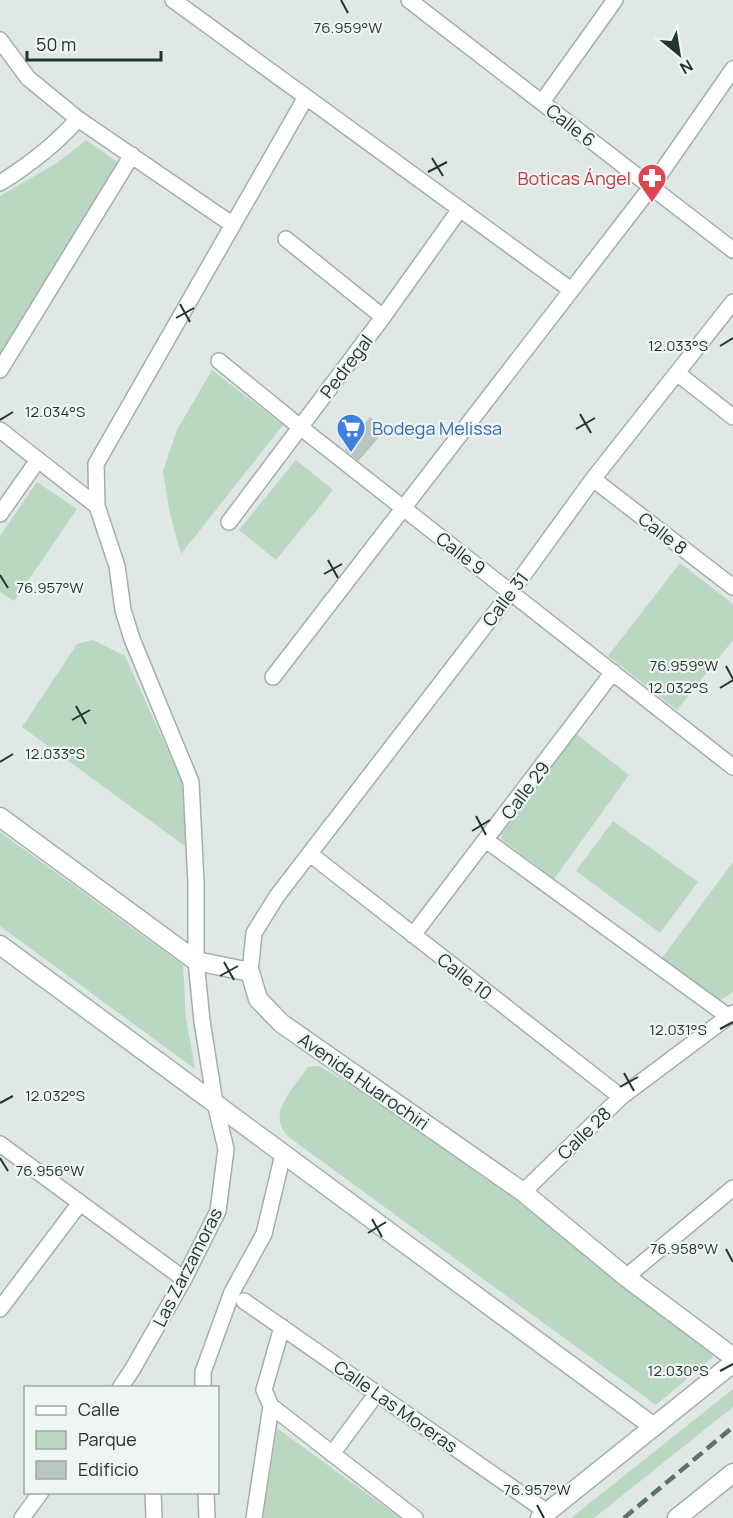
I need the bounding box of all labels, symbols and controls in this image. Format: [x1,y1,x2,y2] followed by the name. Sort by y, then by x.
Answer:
[314,17,382,38] text: 76.959°W
[27,24,160,62] scale bar
[649,24,709,84] north arrow
[36,32,76,56] text: 50 m
[676,55,697,79] text: N
[541,98,601,152] street label: Calle 6
[636,162,668,204] pharmacy icon: Boticas Ángel
[517,166,631,190] place label: Boticas Ángel
[314,329,378,403] street label: Pedregal
[648,335,708,356] text: 12.033°S
[25,401,85,422] text: 12.034°S
[335,412,367,454] supermarket icon: Bodega Melissa
[372,416,502,440] place label: Bodega Melissa
[634,506,692,560] street label: Calle 8
[431,526,491,580] street label: Calle 9
[477,567,533,631] street label: Calle 31
[17,577,83,598] text: 76.957°W
[650,655,718,676] text: 76.959°W
[648,677,708,698] text: 12.032°S
[25,743,85,764] text: 12.033°S
[495,756,555,824] street label: Calle 29
[433,947,497,1005] street label: Calle 10
[649,1019,707,1040] text: 12.031°S
[294,1027,434,1135] street label: Avenida Huarochiri
[25,1085,85,1106] text: 12.032°S
[552,1101,616,1165] street label: Calle 28
[16,1160,84,1181] text: 76.956°W
[147,1204,227,1330] street label: Las Zarzamoras
[650,1238,718,1259] text: 76.958°W
[329,1354,463,1458] street label: Calle Las Moreras
[648,1360,708,1381] text: 12.030°S
[24,1386,219,1494] legend
[78,1397,120,1421] text: Calle
[78,1427,137,1451] text: Parque
[78,1457,139,1481] text: Edificio
[504,1479,570,1500] text: 76.957°W

